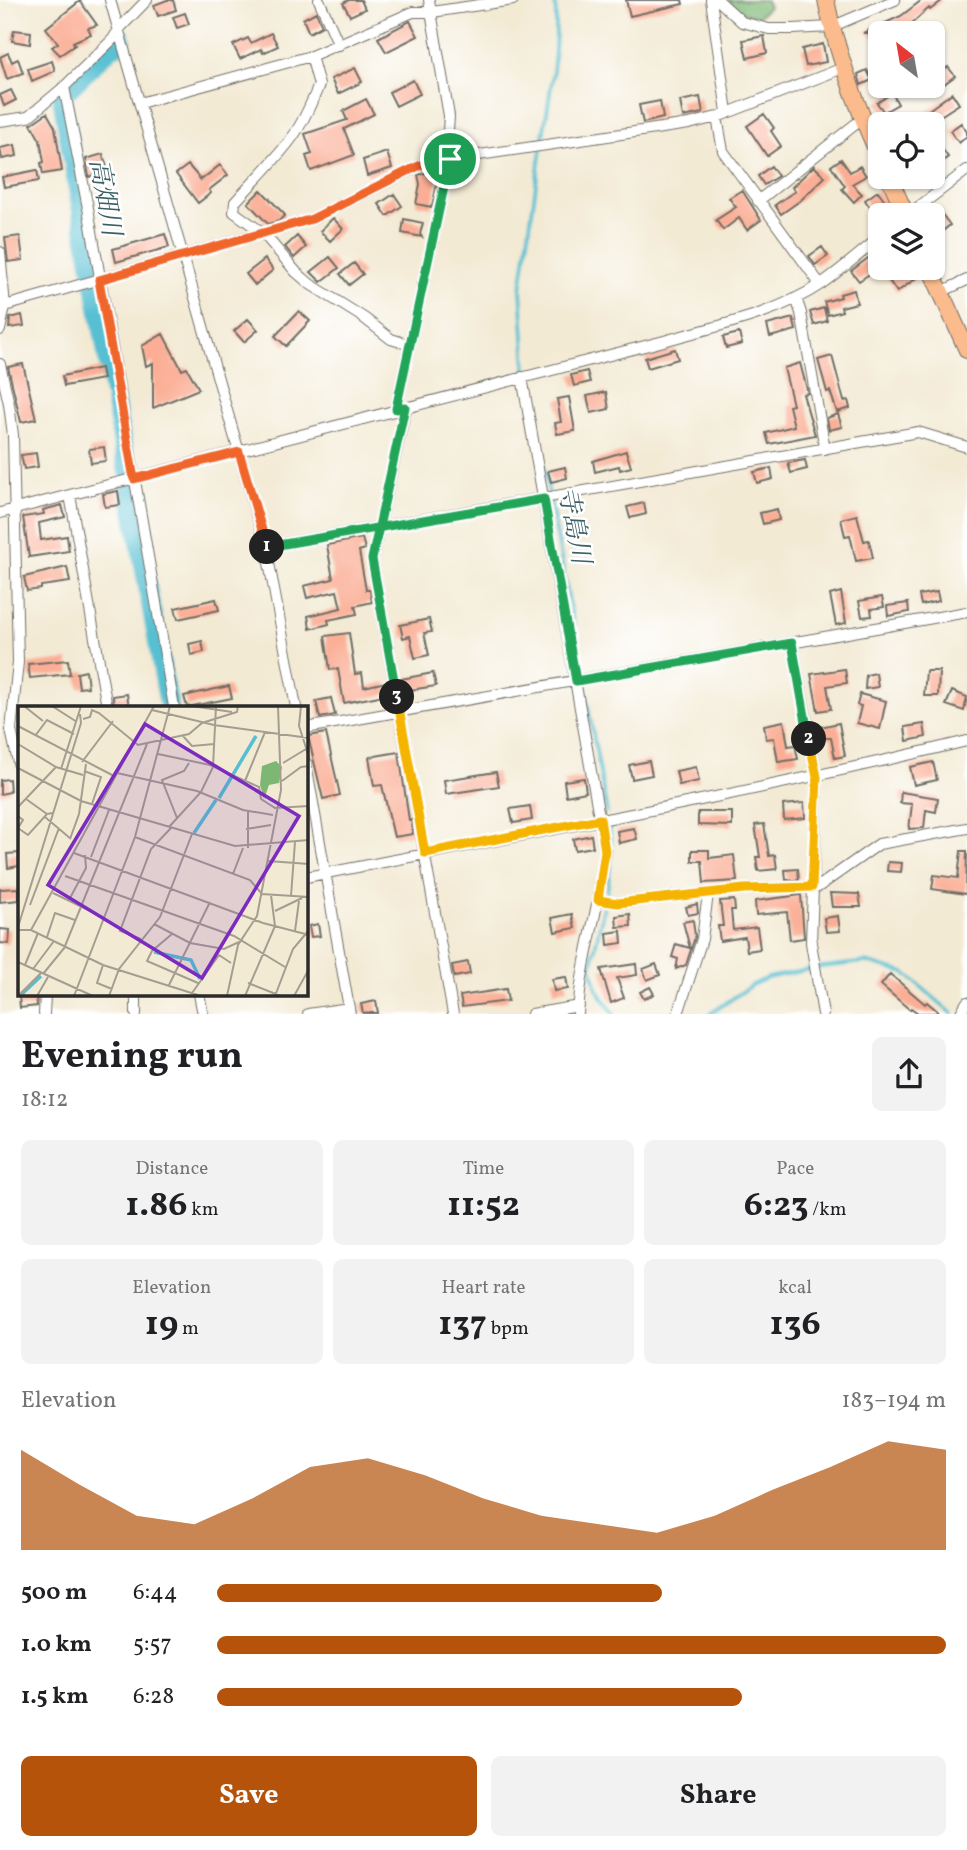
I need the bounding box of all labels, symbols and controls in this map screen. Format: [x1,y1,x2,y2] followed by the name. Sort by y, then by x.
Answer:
[868,21,945,98] north arrow
[868,21,945,280] map controls
[868,112,945,189] button: locate
[420,129,480,189] pin
[431,140,469,178] icon: arrive
[80,156,129,242] water label: 高畑川
[868,203,945,280] button: layers
[548,484,599,570] water label: 寺島川
[250,530,284,564] pin: 1
[263,533,270,559] text: 1
[380,680,414,714] pin: 3
[392,683,401,709] text: 3
[18,706,308,996] inset map
[792,722,826,756] pin: 2
[804,725,813,751] text: 2
[21,1031,243,1084] text: Evening run
[872,1037,946,1111] button: share
[21,1084,68,1116] text: 18:12
[135,1156,208,1182] text: Distance
[463,1156,504,1182] text: Time
[776,1156,814,1182] text: Pace
[125,1182,187,1230] text: 1.86
[447,1182,520,1230] text: 11:52
[744,1182,809,1230] text: 6:23
[187,1197,218,1223] text: km
[809,1197,846,1223] text: /km
[132,1275,211,1301] text: Elevation
[442,1275,525,1301] text: Heart rate
[778,1275,812,1301] text: kcal
[145,1301,178,1349] text: 19
[438,1301,487,1349] text: 137
[770,1301,821,1349] text: 136
[178,1316,199,1342] text: m
[487,1316,529,1342] text: bpm
[21,1385,117,1417] text: Elevation
[842,1385,946,1417] text: 183–194 m
[21,1577,87,1609] text: 500 m
[133,1577,178,1609] text: 6:44
[21,1629,92,1661] text: 1.0 km
[133,1629,172,1661] text: 5:57
[21,1681,88,1713] text: 1.5 km
[133,1681,174,1713] text: 6:28
[21,1756,477,1836] button: Save
[491,1756,946,1836] button: Share

